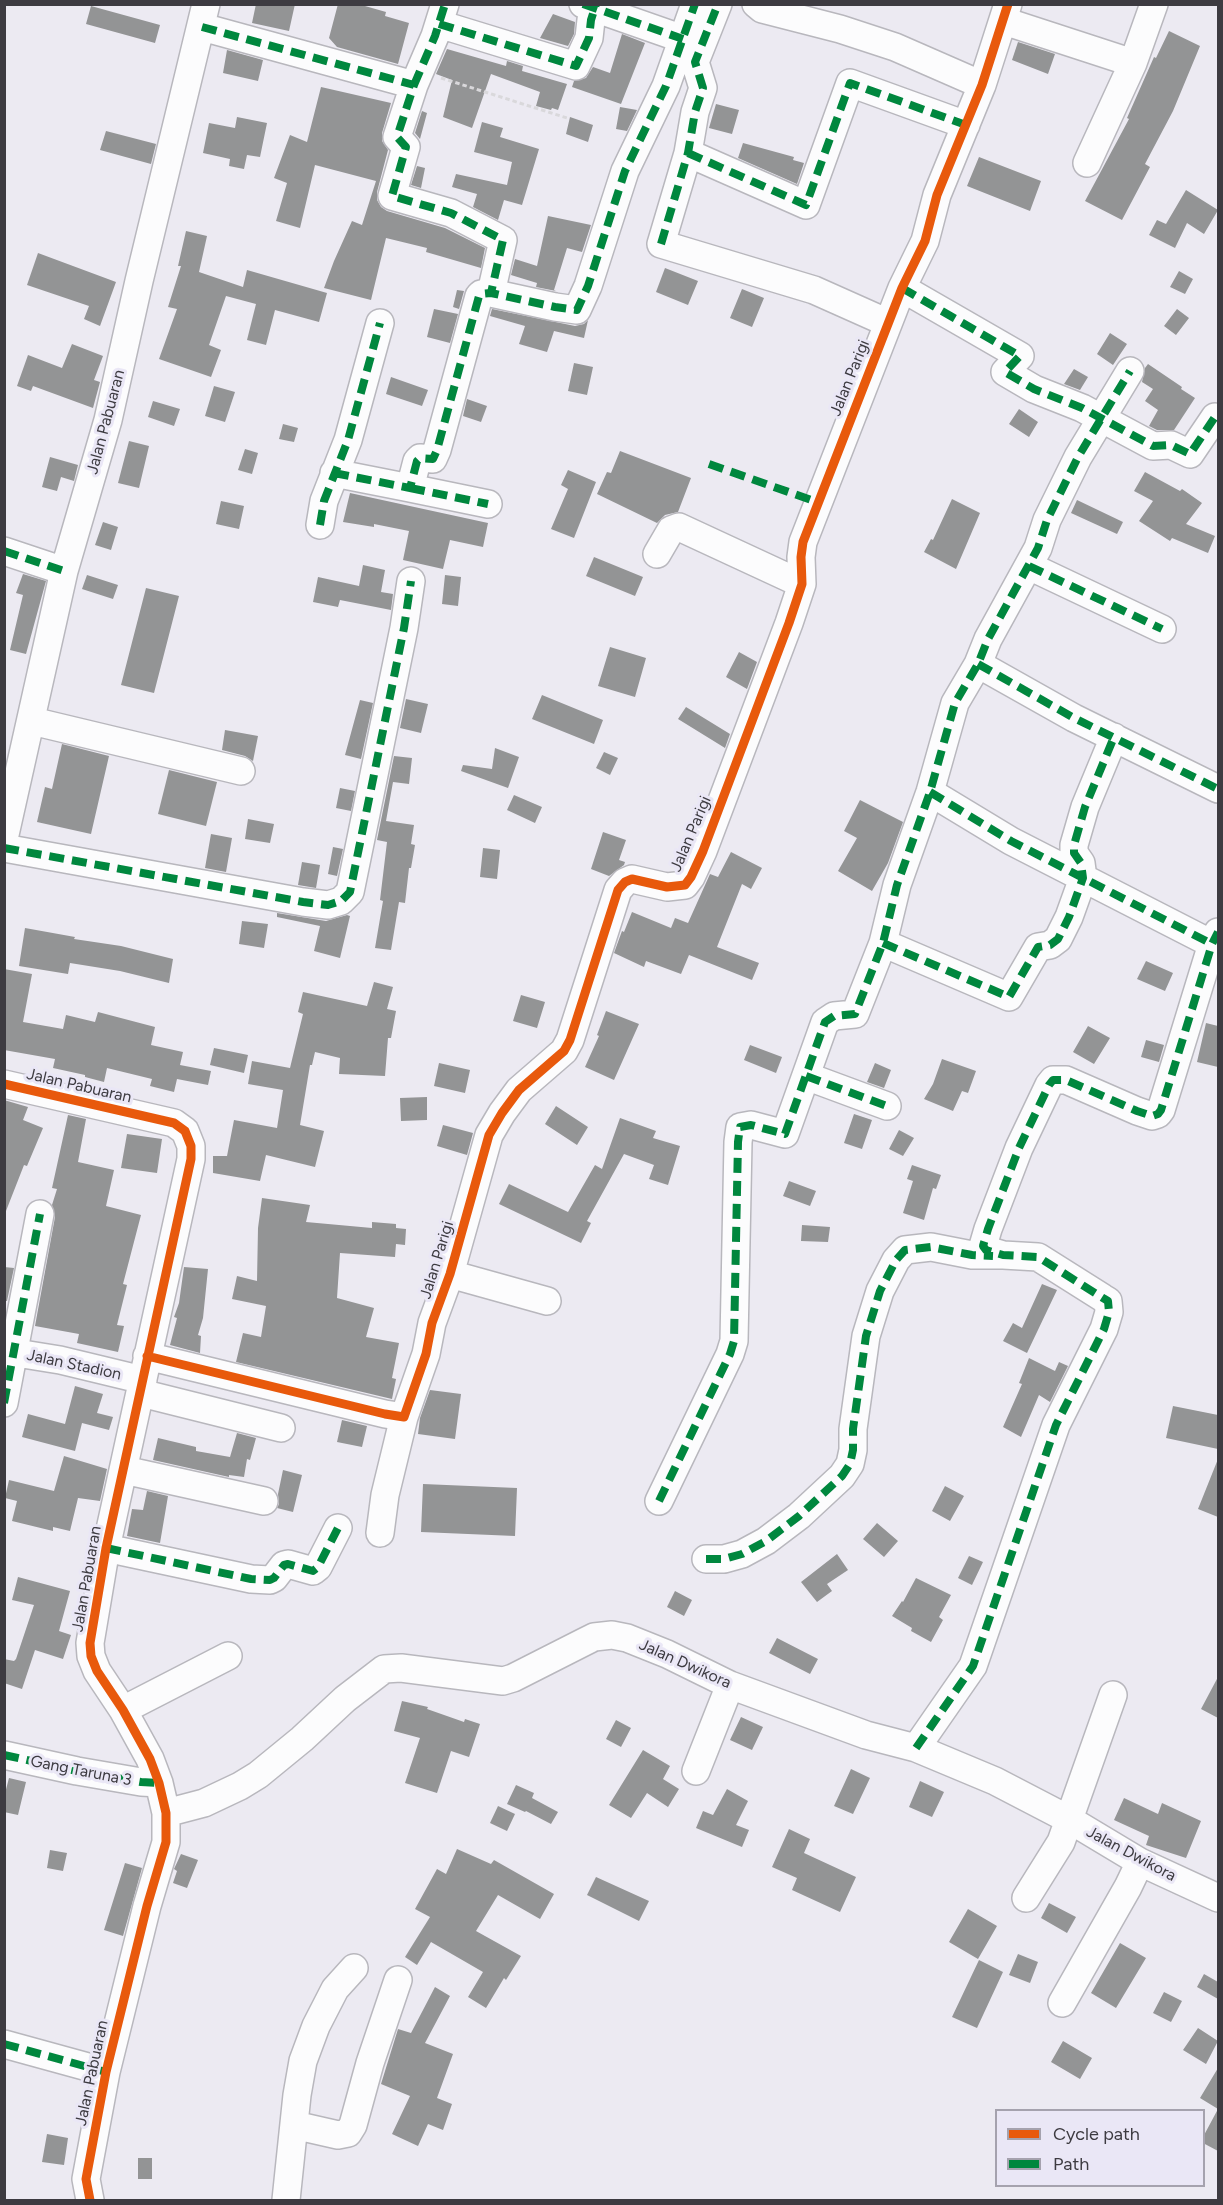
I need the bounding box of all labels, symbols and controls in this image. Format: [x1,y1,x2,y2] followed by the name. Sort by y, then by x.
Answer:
[826,337,874,419] street label: Jalan Parigi
[83,368,129,476] street label: Jalan Pabuaran
[666,793,716,875] street label: Jalan Parigi
[25,1065,133,1107] street label: Jalan Pabuaran
[416,1219,458,1301] street label: Jalan Parigi
[25,1346,123,1384] street label: Jalan Stadion
[68,1525,106,1633] street label: Jalan Pabuaran
[636,1635,734,1693] street label: Jalan Dwikora
[29,1752,133,1790] street label: Gang Taruna 3
[1083,1822,1179,1886] street label: Jalan Dwikora
[71,2019,113,2127] street label: Jalan Pabuaran
[995,2109,1205,2187] legend
[1053,2123,1140,2145] text: Cycle path
[1053,2153,1089,2175] text: Path

